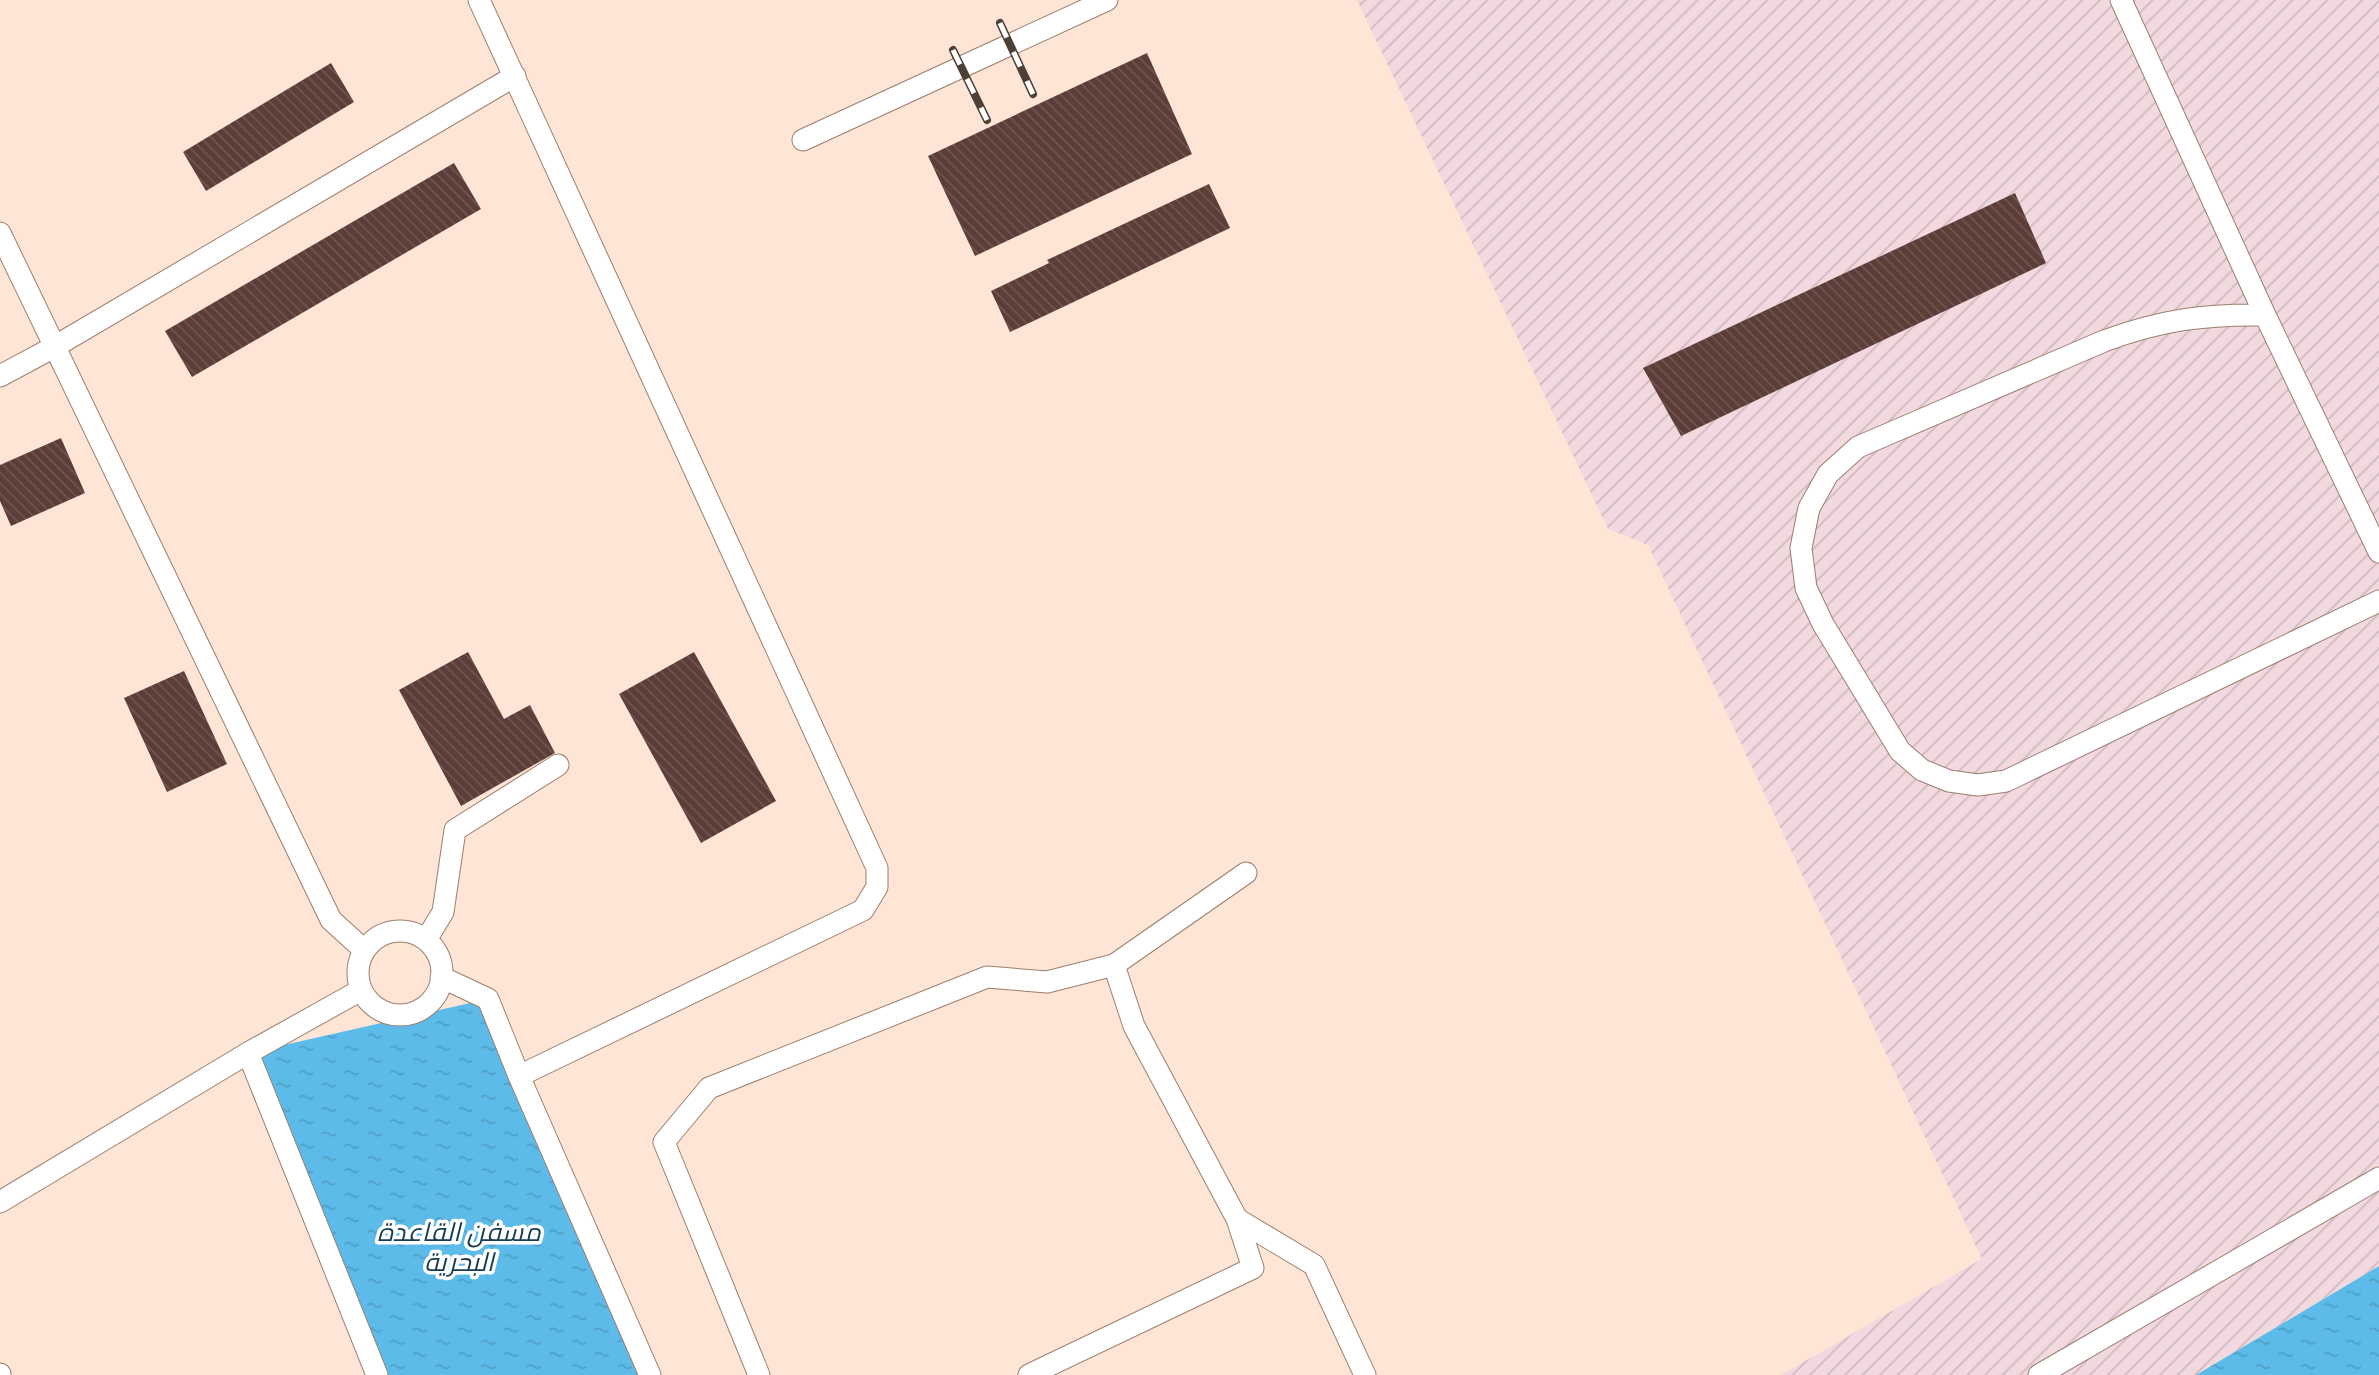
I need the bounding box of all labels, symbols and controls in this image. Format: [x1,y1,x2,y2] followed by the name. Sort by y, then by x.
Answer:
[377,1217,541,1277] water label: مسفن القاعدة البحرية

